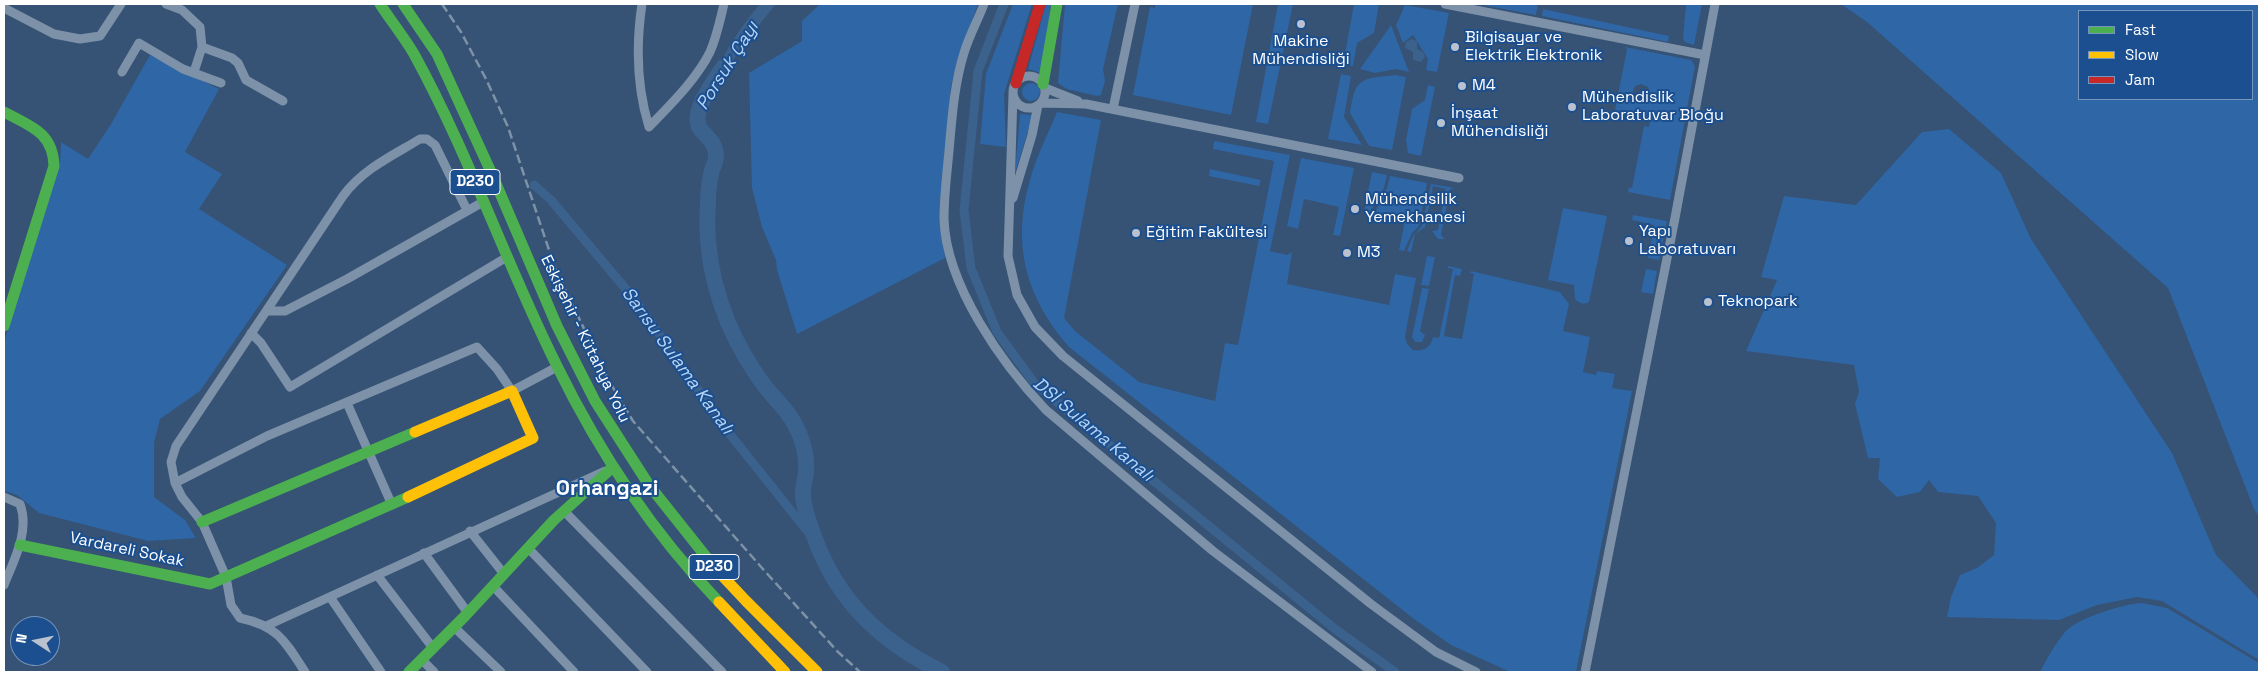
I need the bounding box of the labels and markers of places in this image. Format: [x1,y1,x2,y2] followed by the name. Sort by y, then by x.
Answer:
[1295,18,1307,30] marker: Makine Mühendisliği
[1465,28,1602,66] place label: Bilgisayar ve Elektrik Elektronik
[1252,32,1350,70] place label: Makine Mühendisliği
[1449,41,1461,53] marker: Bilgisayar ve Elektrik Elektronik
[1472,76,1496,96] place label: M4
[1456,80,1468,92] marker: M4
[1582,88,1724,126] place label: Mühendislik Laboratuvar Bloğu
[1566,101,1578,113] marker: Mühendislik Laboratuvar Bloğu
[1451,104,1548,142] place label: İnşaat Mühendisliği
[1435,117,1447,129] marker: İnşaat Mühendisliği
[1365,190,1465,228] place label: Mühendsilik Yemekhanesi
[1349,203,1361,215] marker: Mühendsilik Yemekhanesi
[1639,222,1736,260] place label: Yapı Laboratuvarı
[1146,223,1267,243] place label: Eğitim Fakültesi
[1130,227,1142,239] marker: Eğitim Fakültesi
[1623,235,1635,247] marker: Yapı Laboratuvarı
[1357,243,1381,263] place label: M3
[1341,247,1353,259] marker: M3
[1718,292,1798,312] place label: Teknopark
[1702,296,1714,308] marker: Teknopark

